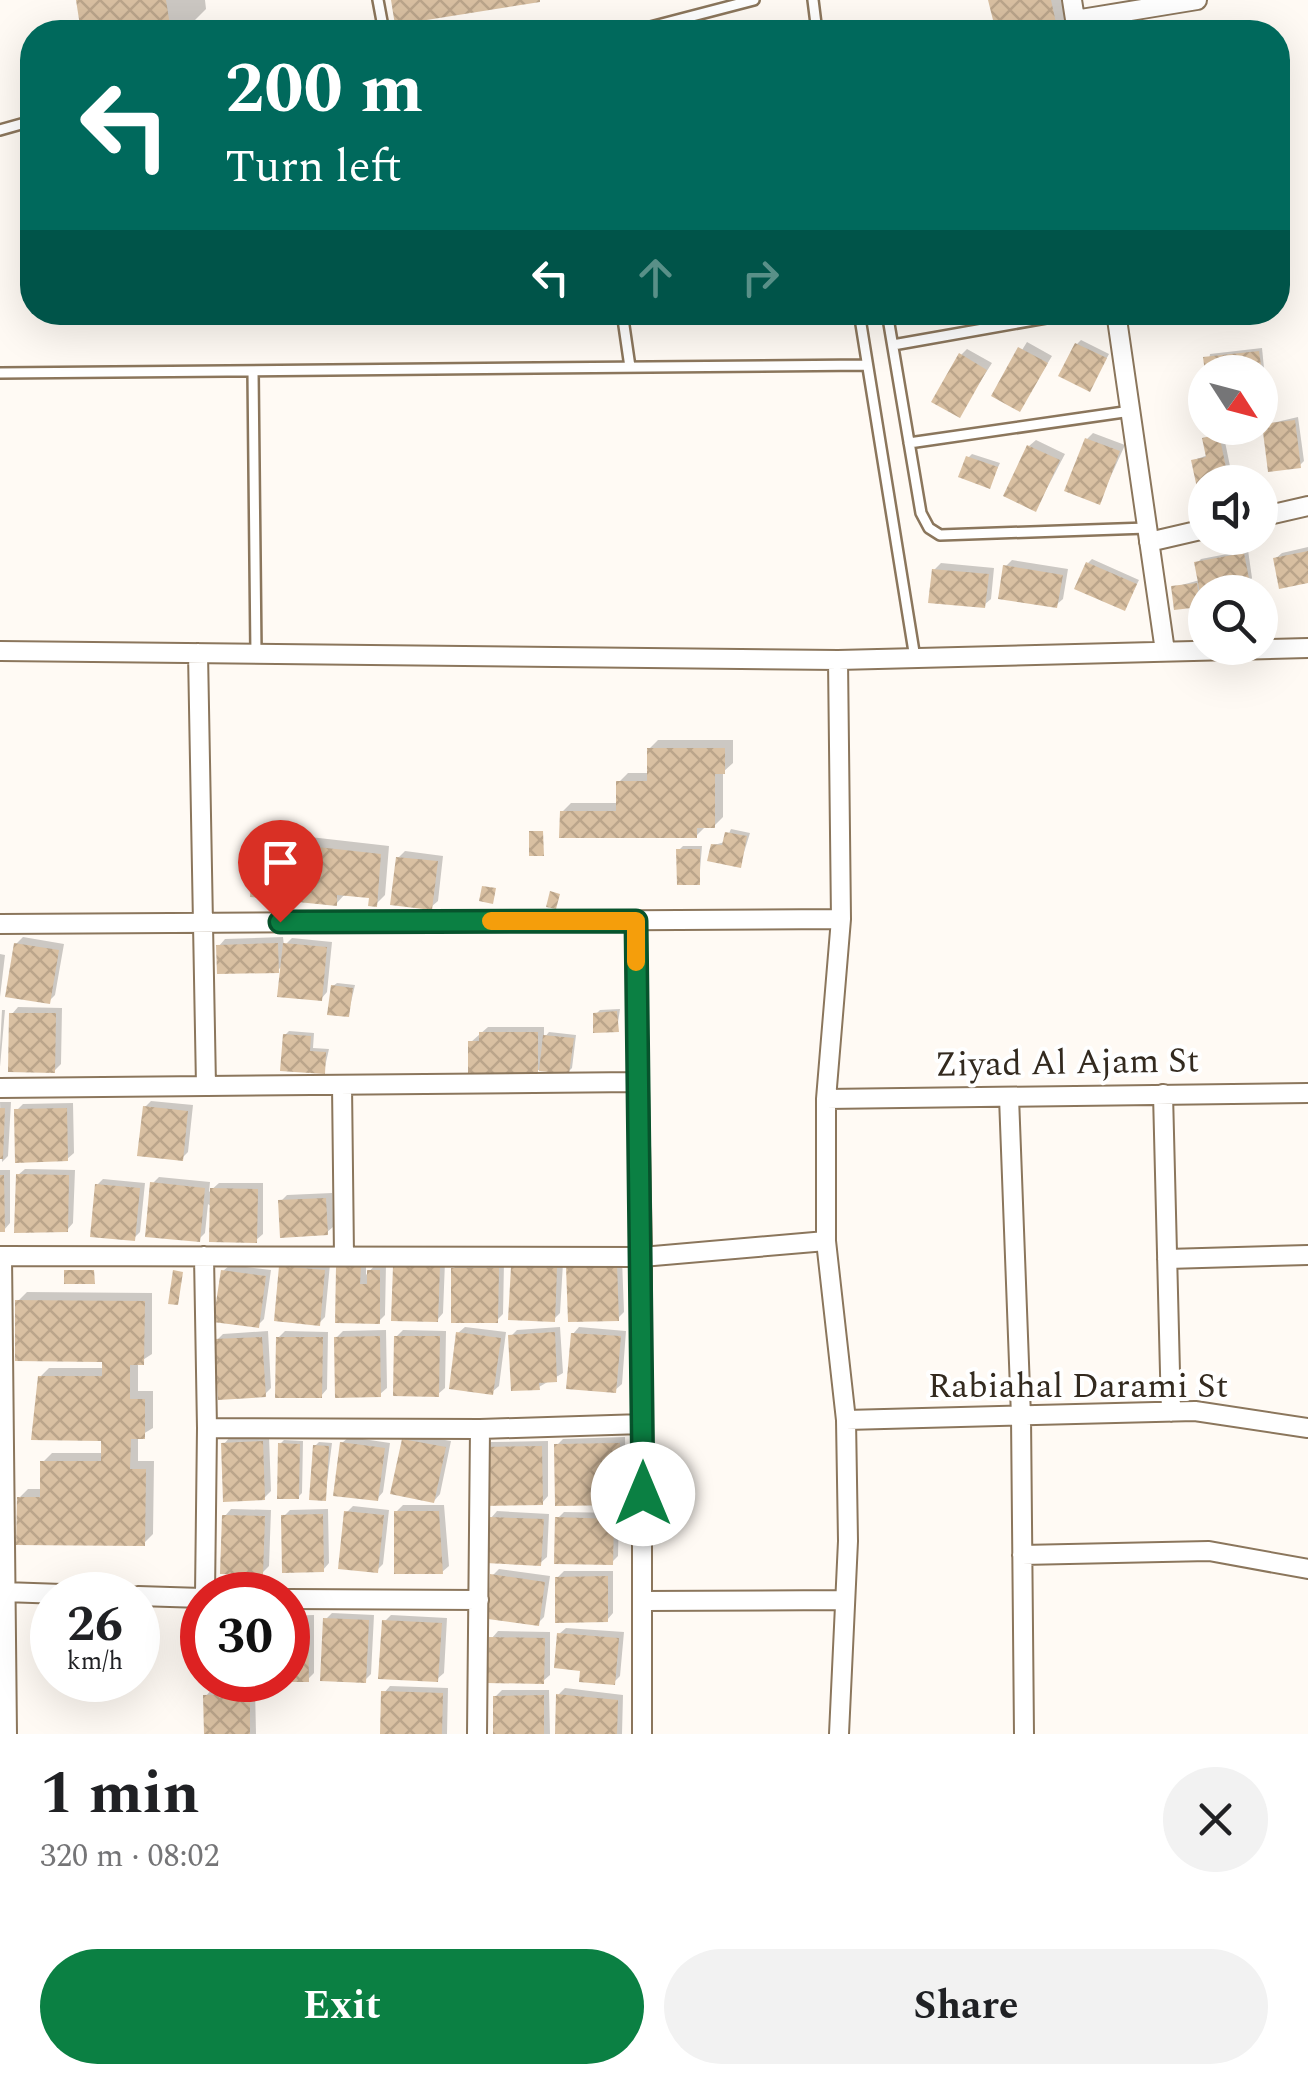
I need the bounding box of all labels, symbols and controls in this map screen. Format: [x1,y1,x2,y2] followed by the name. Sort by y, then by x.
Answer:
[225,37,423,143] text: 200 m
[60,60,190,190] icon: left
[225,133,402,202] text: Turn left
[523,250,578,305] icon: left
[628,250,683,305] icon: ahead
[733,250,788,305] icon: right
[1188,355,1278,445] north arrow
[1188,355,1278,665] map controls
[1188,465,1278,555] button: sound
[1188,575,1278,665] button: search
[238,820,323,923] pin
[253,835,308,890] icon: arrive
[934,1034,1200,1092] street label: Ziyad Al Ajam St
[928,1360,1228,1413] street label: Rabiahal Darami St
[591,1442,695,1546] position arrow
[180,1572,310,1702] speed limit sign: 30
[67,1587,123,1663] text: 26
[67,1643,123,1681] text: km/h
[40,1748,200,1840] text: 1 min
[1163,1767,1268,1872] button: close
[40,1832,220,1881] text: 320 m · 08:02
[40,1949,644,2064] button: Exit
[664,1949,1268,2064] button: Share

